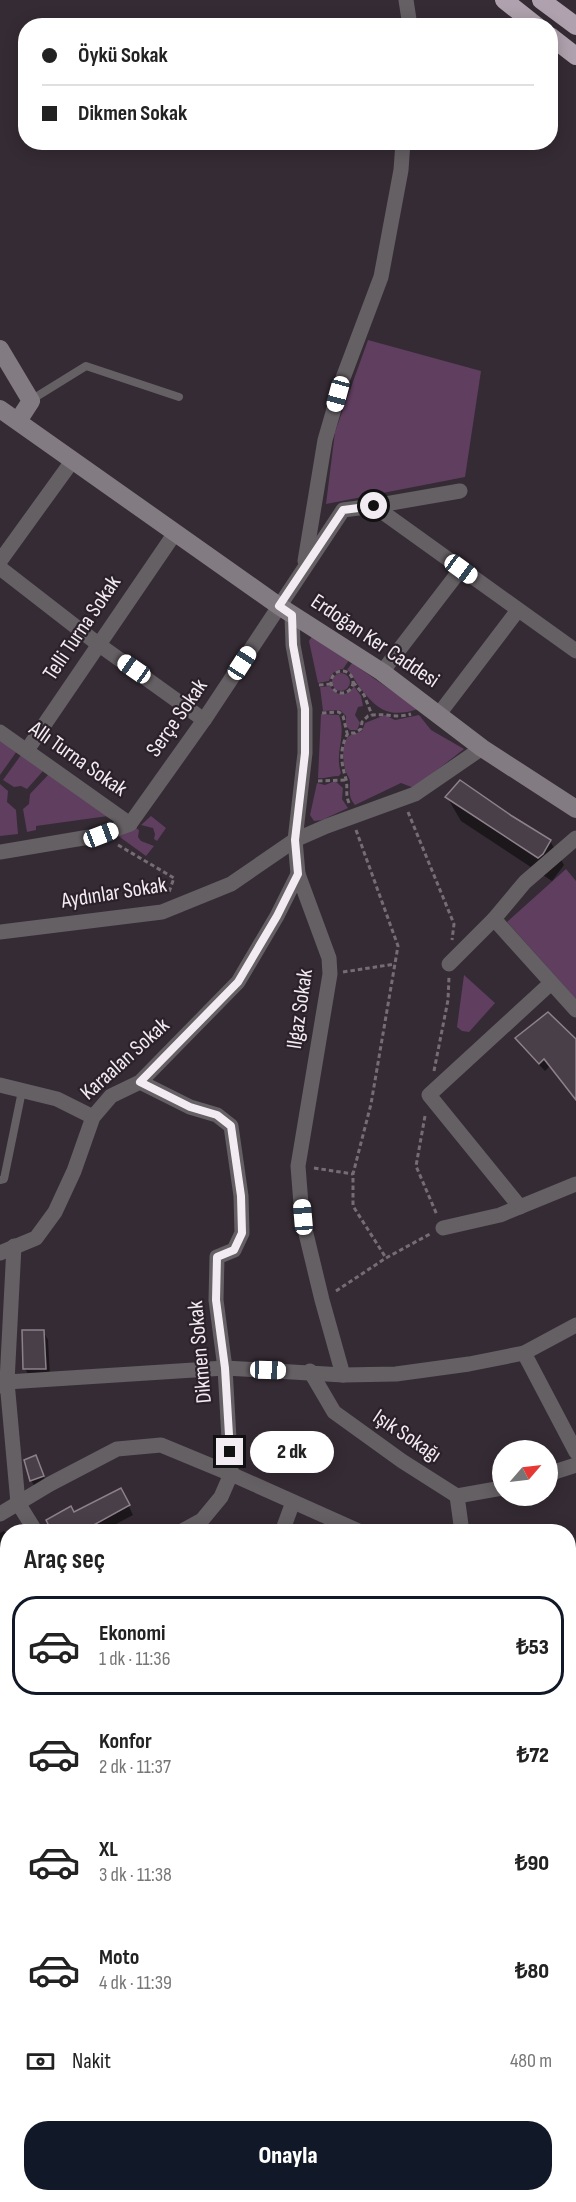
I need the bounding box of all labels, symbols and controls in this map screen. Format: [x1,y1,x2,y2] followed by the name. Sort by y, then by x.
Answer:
[78,42,168,69] text: Öykü Sokak
[78,100,187,127] text: Dikmen Sokak
[325,374,351,414] car
[360,492,387,519] route start
[441,551,481,587] car
[37,570,127,686] street label: Telli Turna Sokak
[306,588,444,694] street label: Erdoğan Ker Caddesi
[225,643,259,683] car
[114,651,154,687] car
[140,673,214,762] street label: Serçe Sokak
[23,715,133,803] street label: Allı Turna Sokak
[81,820,121,850] car
[58,871,169,915] street label: Aydınlar Sokak
[281,967,319,1051] street label: Ilgaz Sokak
[75,1012,176,1106] street label: Karaalan Sokak
[292,1198,314,1236] car
[182,1299,218,1404] street label: Dikmen Sokak
[250,1360,286,1380] car
[368,1403,446,1469] street label: Işık Sokağı
[251,1431,335,1473] callout: 2 dk
[216,1438,243,1465] route end
[277,1440,307,1464] text: 2 dk
[492,1440,558,1506] north arrow
[492,1440,558,1506] map controls
[24,1544,105,1576] text: Araç seç
[27,1619,81,1673] icon: car
[99,1620,165,1647] text: Ekonomi
[516,1634,549,1661] text: ₺53
[99,1647,170,1671] text: 1 dk · 11:36
[27,1727,81,1781] icon: car
[99,1728,152,1755] text: Konfor
[517,1742,549,1769] text: ₺72
[99,1755,171,1779] text: 2 dk · 11:37
[27,1835,81,1889] icon: car
[99,1836,118,1863] text: XL
[515,1850,549,1877] text: ₺90
[99,1863,172,1887] text: 3 dk · 11:38
[27,1943,81,1997] icon: car
[99,1944,139,1971] text: Moto
[515,1958,549,1985] text: ₺80
[99,1971,172,1995] text: 4 dk · 11:39
[24,2045,57,2078] icon: cash
[72,2048,111,2075] text: Nakit
[510,2049,552,2073] text: 480 m
[24,2121,552,2190] button: Onayla

